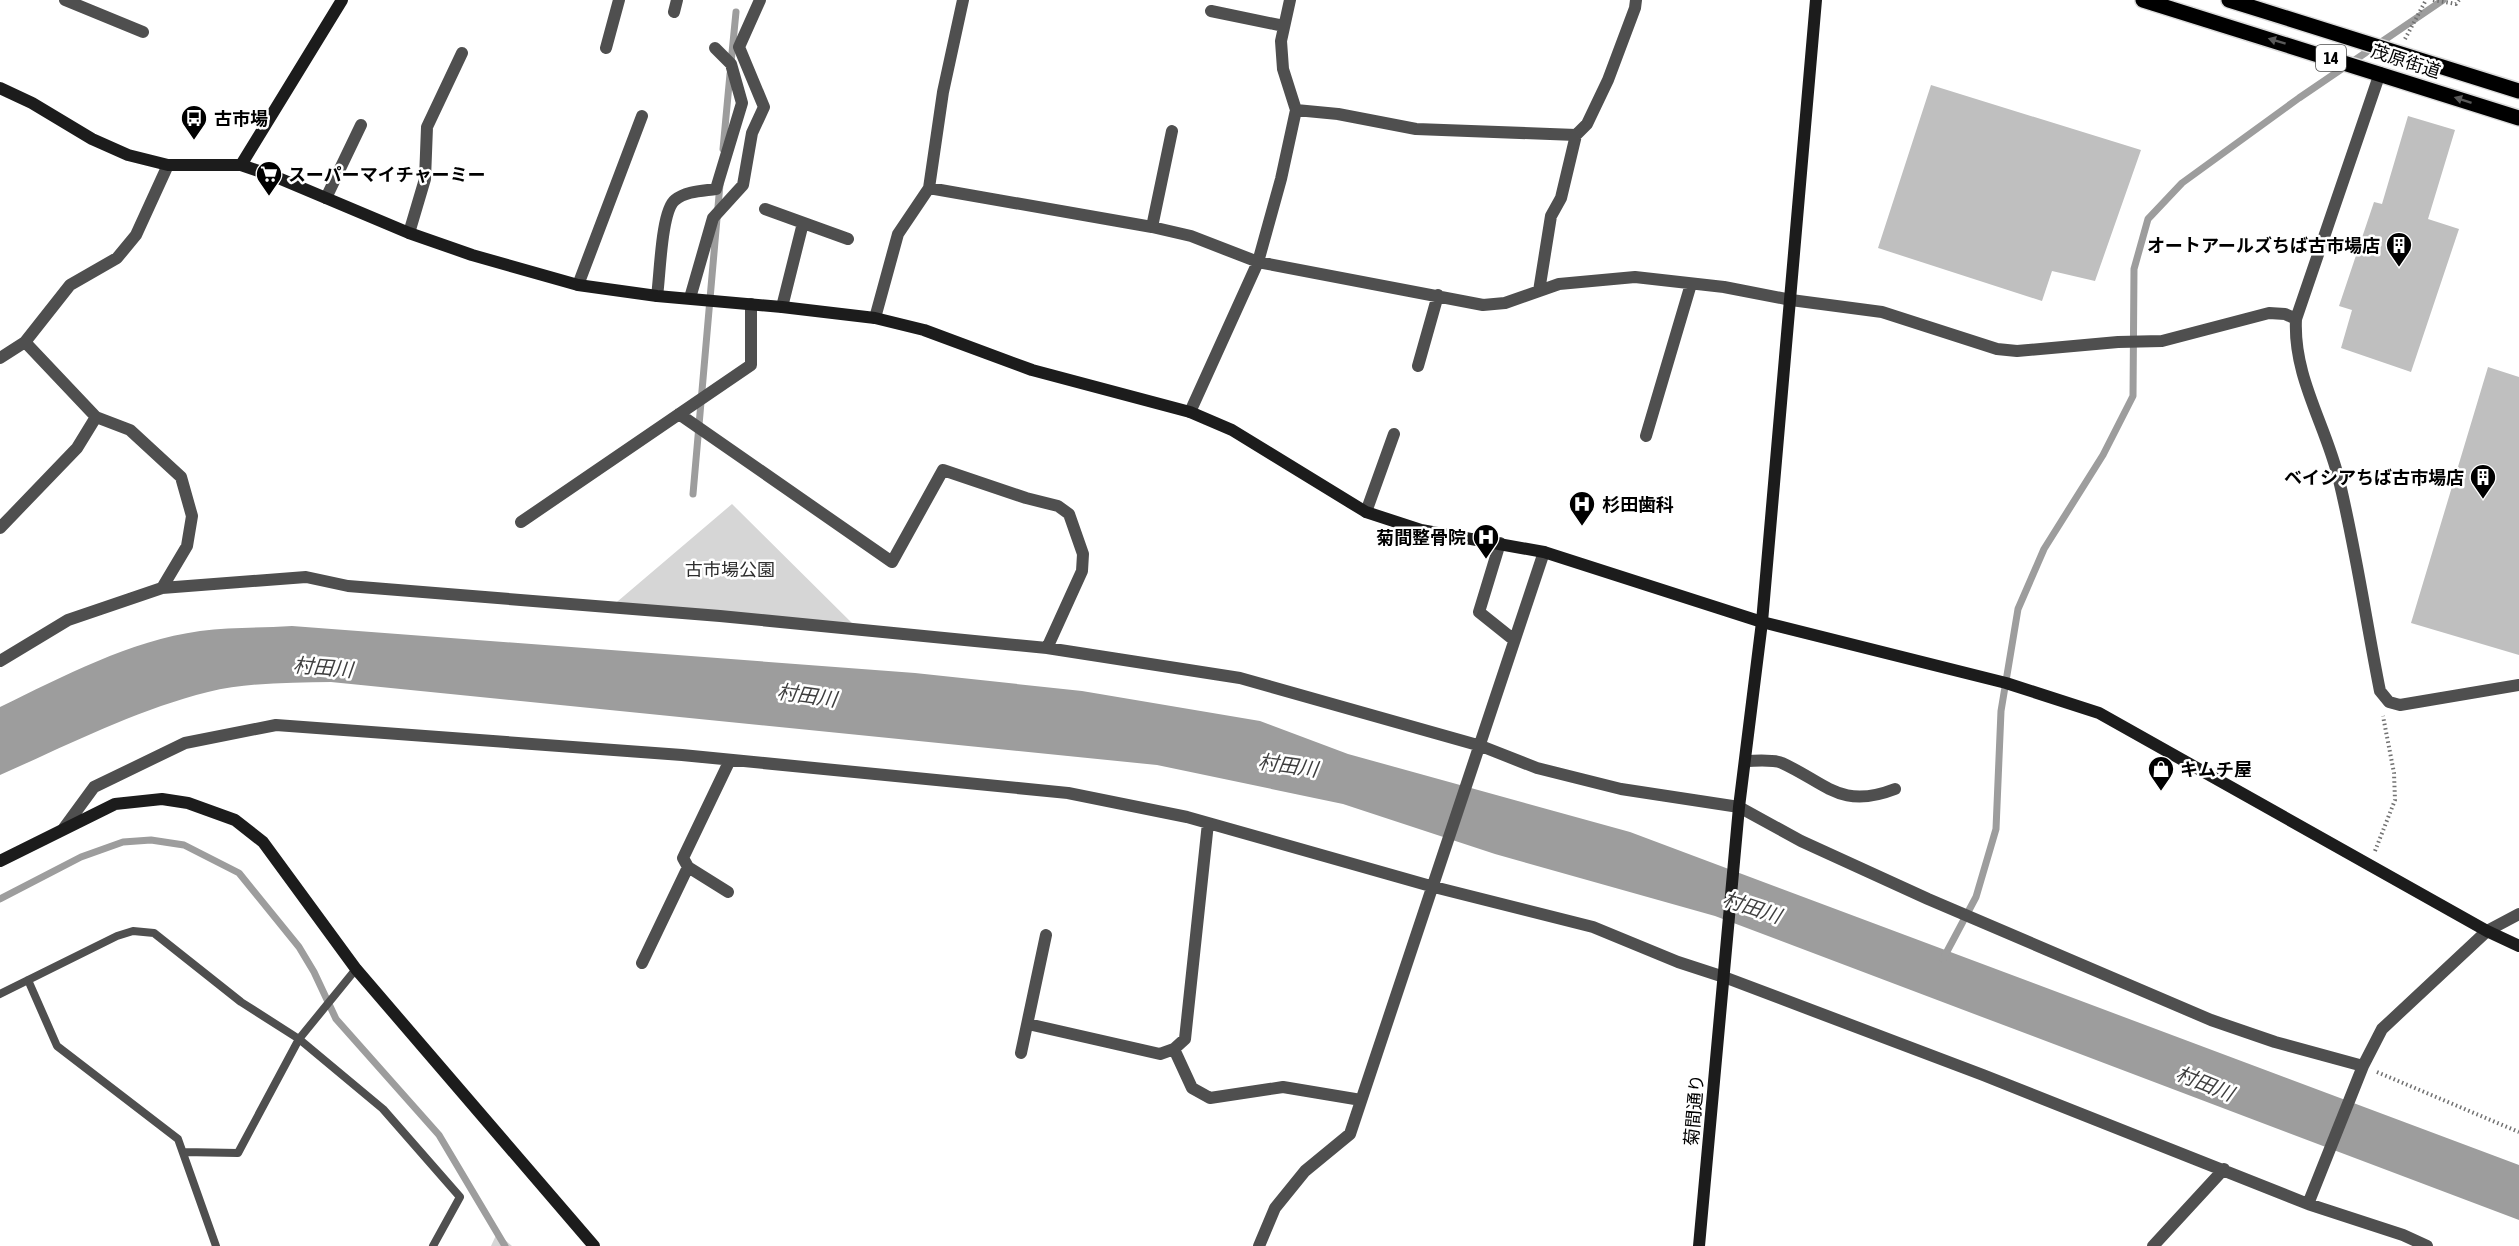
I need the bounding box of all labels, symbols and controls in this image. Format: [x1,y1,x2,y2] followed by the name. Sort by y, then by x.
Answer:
[2268,36,2286,46] one-way arrow
[2369,40,2443,82] street label: 茂原街道
[2316,45,2346,71] road number: 14
[2454,95,2472,104] one-way arrow
[179,103,209,141] bus stop icon: 古市場
[214,108,268,129] place label: 古市場
[254,159,284,197] supermarket icon: スーパーマイチャーミー
[288,164,486,185] place label: スーパーマイチャーミー
[2384,230,2414,268] building icon: オートアールズちば古市場店
[2147,235,2380,256] place label: オートアールズちば古市場店
[2468,462,2498,500] building icon: ベイシアちば古市場店
[2284,467,2464,488] place label: ベイシアちば古市場店
[1567,489,1597,527] hospital icon: 杉田歯科
[1602,494,1674,515] place label: 杉田歯科
[1471,522,1501,560] hospital icon: 菊間整骨院
[1376,527,1466,548] place label: 菊間整骨院
[685,559,775,580] park label: 古市場公園
[292,653,356,681] water label: 村田川
[776,679,840,711] water label: 村田川
[1257,749,1321,781] water label: 村田川
[2146,754,2176,792] shop icon: キムチ屋
[2180,759,2252,780] place label: キムチ屋
[1720,887,1786,928] water label: 村田川
[2173,1061,2239,1106] water label: 村田川
[1680,1073,1708,1147] street label: 菊間通り

